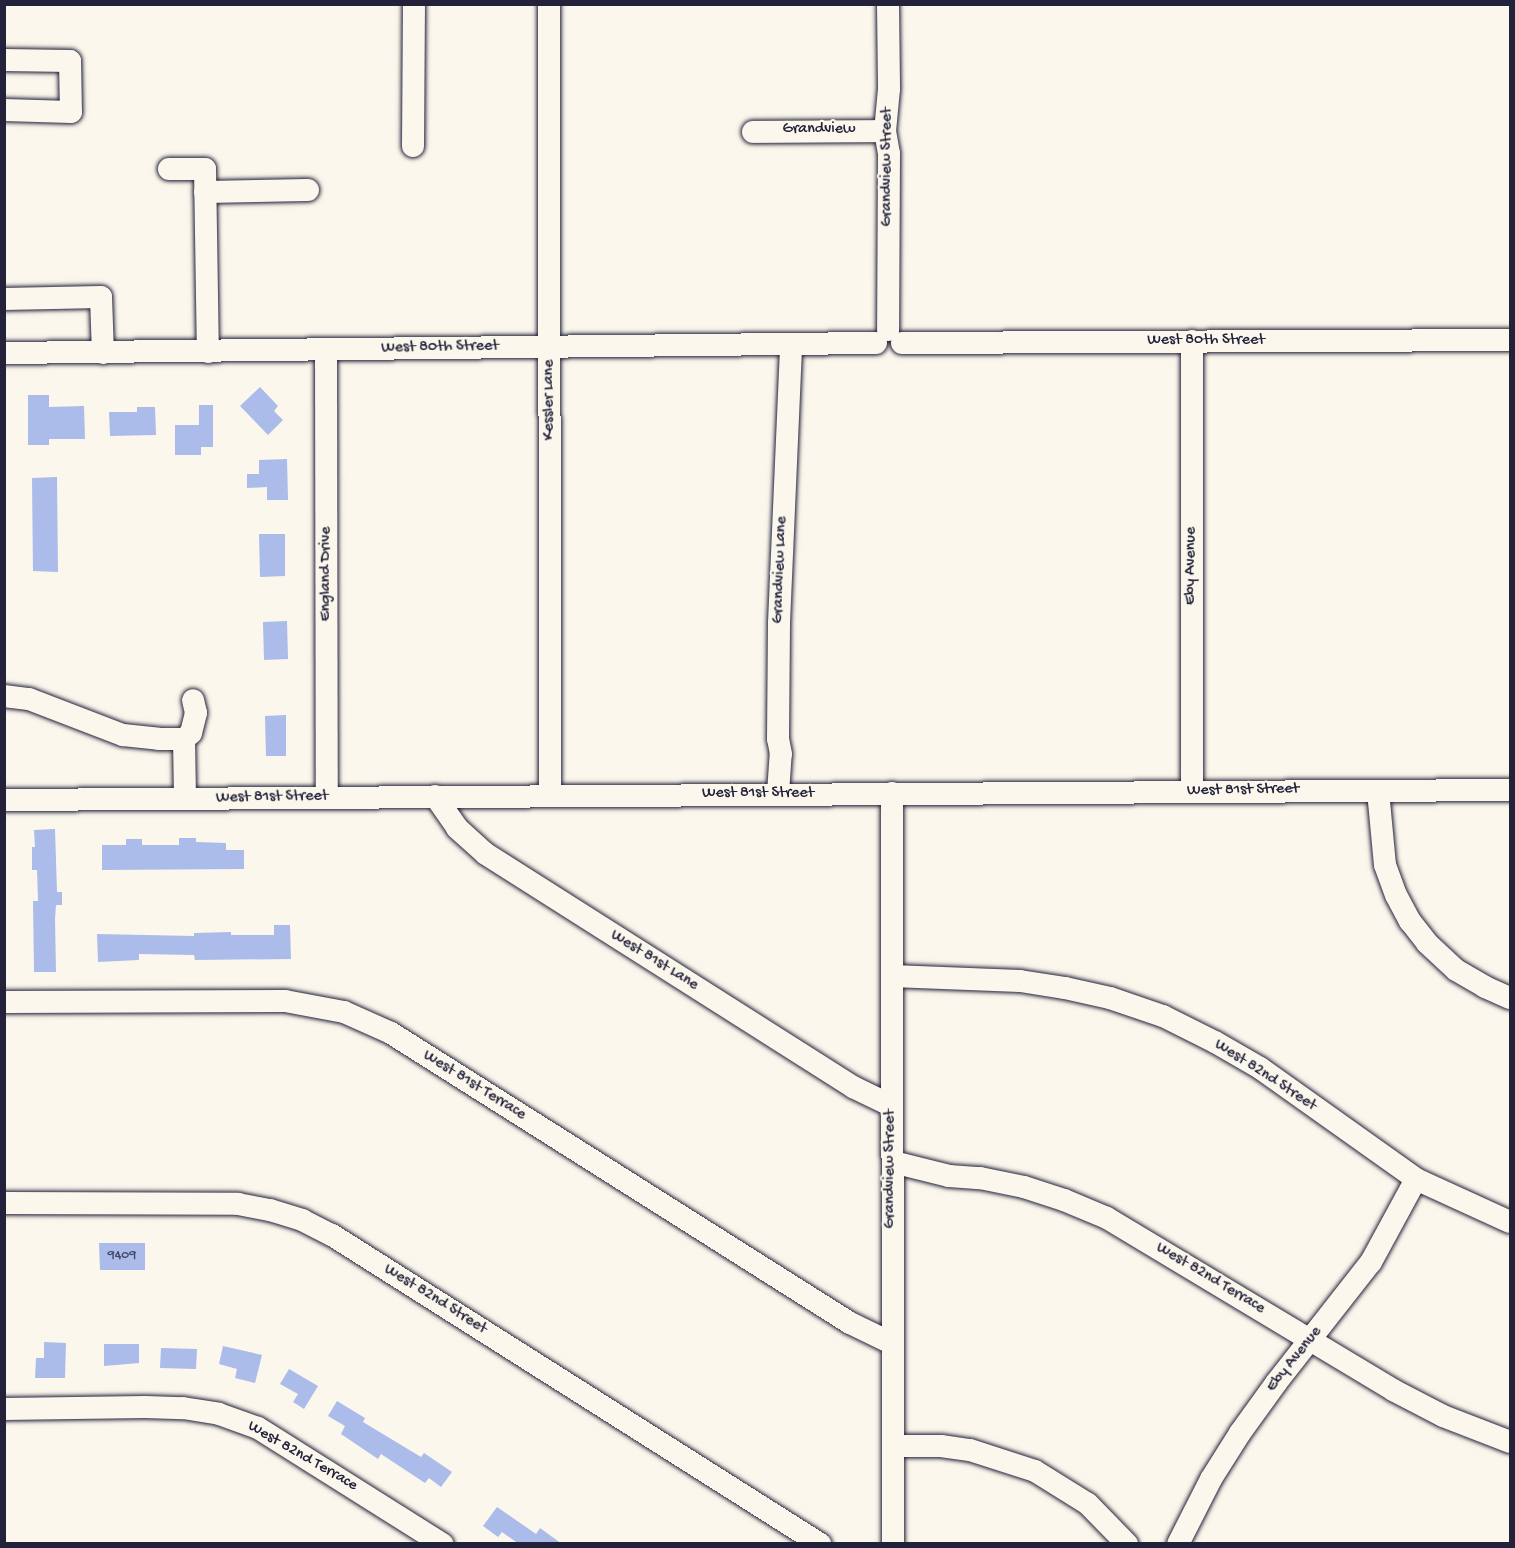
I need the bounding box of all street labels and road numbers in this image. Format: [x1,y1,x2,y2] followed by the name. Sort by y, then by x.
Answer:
[878,107,898,227] street label: Grandview Street
[783,120,855,140] street label: Grandview
[1147,331,1265,351] street label: West 80th Street
[381,337,499,359] street label: West 80th Street
[540,360,560,440] street label: Kessler Lane
[770,516,792,624] street label: Grandview Lane
[317,527,337,621] street label: England Drive
[1182,527,1202,605] street label: Eby Avenue
[1187,780,1299,802] street label: West 81st Street
[702,784,814,804] street label: West 81st Street
[216,787,328,809] street label: West 81st Street
[606,926,702,996] street label: West 81st Lane
[1210,1036,1320,1116] street label: West 82nd Street
[419,1047,529,1125] street label: West 81st Terrace
[881,1109,901,1229] street label: Grandview Street
[1152,1239,1268,1319] street label: West 82nd Terrace
[380,1261,490,1339] street label: West 82nd Street
[1263,1323,1327,1397] street label: Eby Avenue
[244,1418,360,1496] street label: West 82nd Terrace

